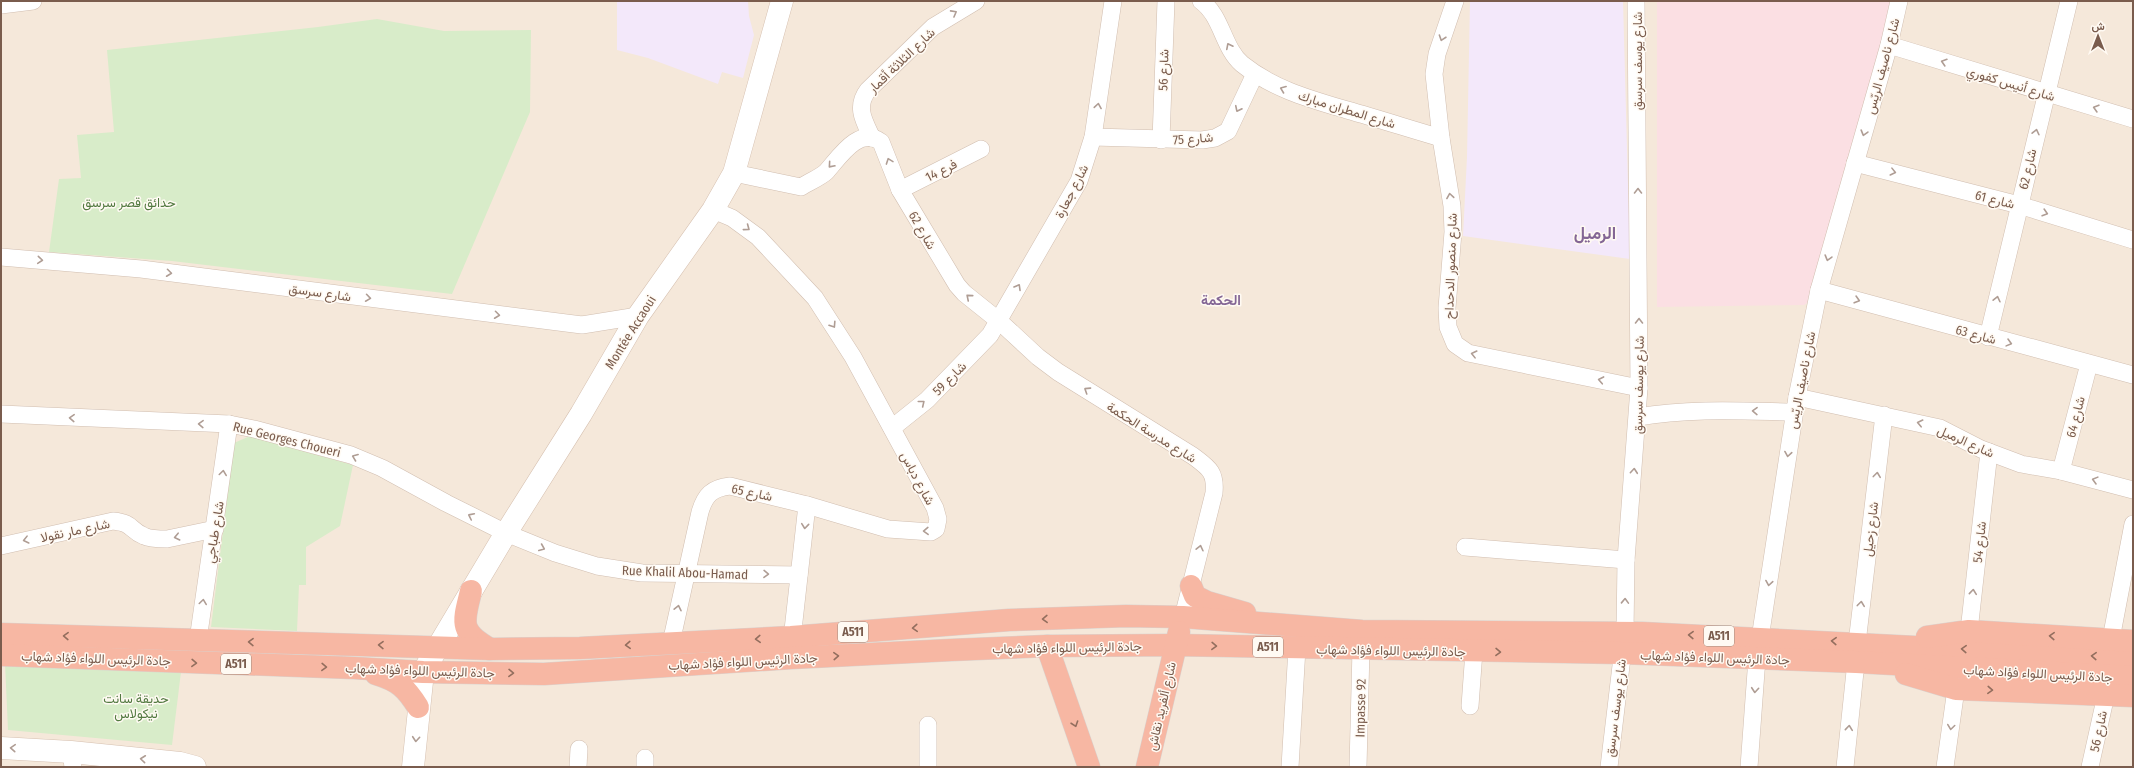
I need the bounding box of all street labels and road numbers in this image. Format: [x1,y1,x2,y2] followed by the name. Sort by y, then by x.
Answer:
[1630,12,1647,110] street label: شارع يوسف سرسق
[1862,16,1904,116] street label: شارع ناصيف الريّس
[864,25,939,98] street label: شارع الثلاثة أقمار
[1155,49,1174,91] street label: شارع 56
[1964,63,2057,107] street label: شارع أنيس كفوري
[1296,88,1397,133] street label: شارع المطران مبارك
[1172,130,1214,149] street label: شارع 75
[2016,147,2041,191] street label: شارع 62
[923,156,960,187] street label: فرع 14
[1052,162,1093,221] street label: شارع جعارة
[1973,187,2016,214] street label: شارع 61
[904,209,939,253] street label: شارع 62
[1441,213,1462,319] street label: شارع منصور الدحداح
[288,281,352,306] street label: شارع سرسق
[602,293,659,372] street label: Montée Accaoui
[1953,322,1998,349] street label: شارع 63
[1785,330,1820,430] street label: شارع ناصيف الريّس
[1630,336,1649,434] street label: شارع يوسف سرسق
[929,358,971,400] street label: شارع 59
[2063,395,2090,440] street label: شارع 64
[1103,399,1199,468] street label: شارع مدرسة الحكمة
[231,419,342,460] street label: Rue Georges Choueri
[1934,422,1997,462] street label: شارع الرميل
[896,449,938,508] street label: شارع دباس
[730,481,774,506] street label: شارع 65
[202,500,230,565] street label: شارع طباجي
[1860,501,1883,558] street label: شارع زحيل
[39,516,112,547] street label: شارع مار نقولا
[1970,521,1991,564] street label: شارع 54
[622,563,748,582] street label: Rue Khalil Abou-Hamad
[838,622,868,642] road number: A511
[1704,626,1734,646] road number: A511
[1253,637,1283,657] road number: A511
[992,639,1142,657] street label: جادة الرئيس اللواء فؤاد شهاب
[1316,642,1466,660] street label: جادة الرئيس اللواء فؤاد شهاب
[1640,647,1790,669] street label: جادة الرئيس اللواء فؤاد شهاب
[21,648,171,670] street label: جادة الرئيس اللواء فؤاد شهاب
[668,650,818,674] street label: جادة الرئيس اللواء فؤاد شهاب
[221,654,251,674] road number: A511
[1602,658,1631,758] street label: شارع يوسف سرسق
[345,660,495,682] street label: جادة الرئيس اللواء فؤاد شهاب
[1144,660,1181,752] street label: شارع ألفريد نقاش
[1963,662,2113,686] street label: جادة الرئيس اللواء فؤاد شهاب
[1352,678,1369,738] street label: Impasse 92
[2087,709,2112,753] street label: شارع 56

